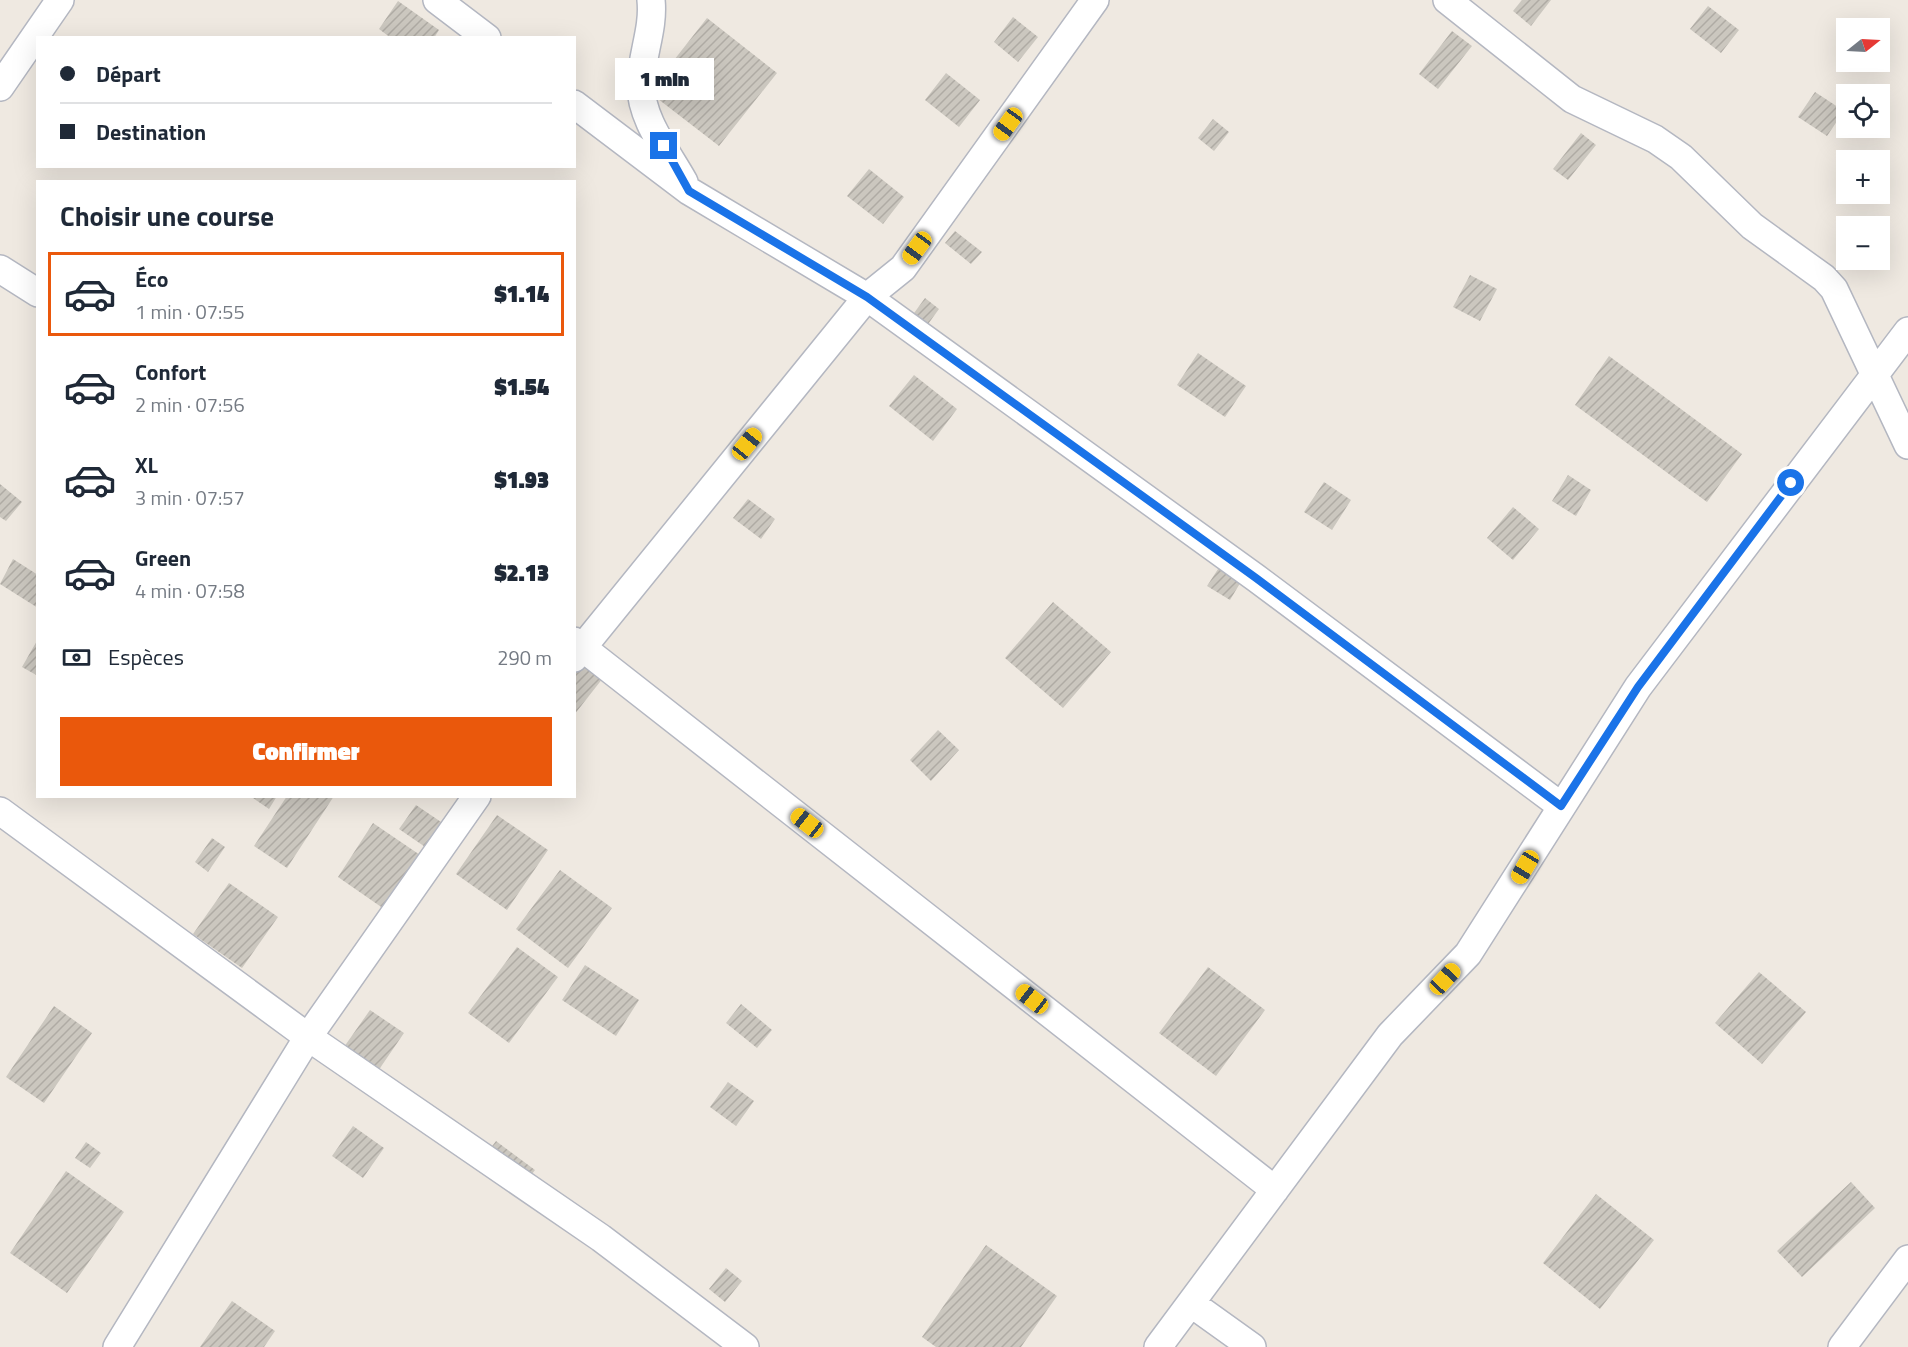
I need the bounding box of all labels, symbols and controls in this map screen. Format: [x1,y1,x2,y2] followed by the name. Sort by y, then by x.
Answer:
[1836,18,1890,72] north arrow
[1836,18,1890,270] map controls
[96,57,161,91] text: Départ
[614,59,714,101] callout: 1 min
[640,63,689,94] text: 1 min
[1836,84,1890,138] button: locate
[990,104,1026,144] car
[96,115,206,149] text: Destination
[650,132,677,159] route end
[1836,150,1890,204] button: +
[60,195,274,236] text: Choisir une course
[1836,216,1890,270] button: −
[899,228,935,268] car
[135,262,168,296] text: Éco
[63,267,117,321] icon: car
[494,277,549,311] text: $1.14
[135,296,245,327] text: 1 min · 07:55
[135,355,206,389] text: Confort
[63,360,117,414] icon: car
[494,370,549,404] text: $1.54
[135,389,245,420] text: 2 min · 07:56
[729,424,765,464] car
[135,448,158,482] text: XL
[63,453,117,507] icon: car
[494,463,549,497] text: $1.93
[1777,469,1804,496] route start
[135,482,245,513] text: 3 min · 07:57
[135,541,191,575] text: Green
[63,546,117,600] icon: car
[494,556,549,590] text: $2.13
[135,575,245,606] text: 4 min · 07:58
[108,640,184,674] text: Espèces
[60,641,93,674] icon: cash
[497,642,552,673] text: 290 m
[60,717,552,786] button: Confirmer
[787,805,827,841] car
[1508,847,1542,887] car
[1426,960,1464,998] car
[1012,981,1052,1017] car

